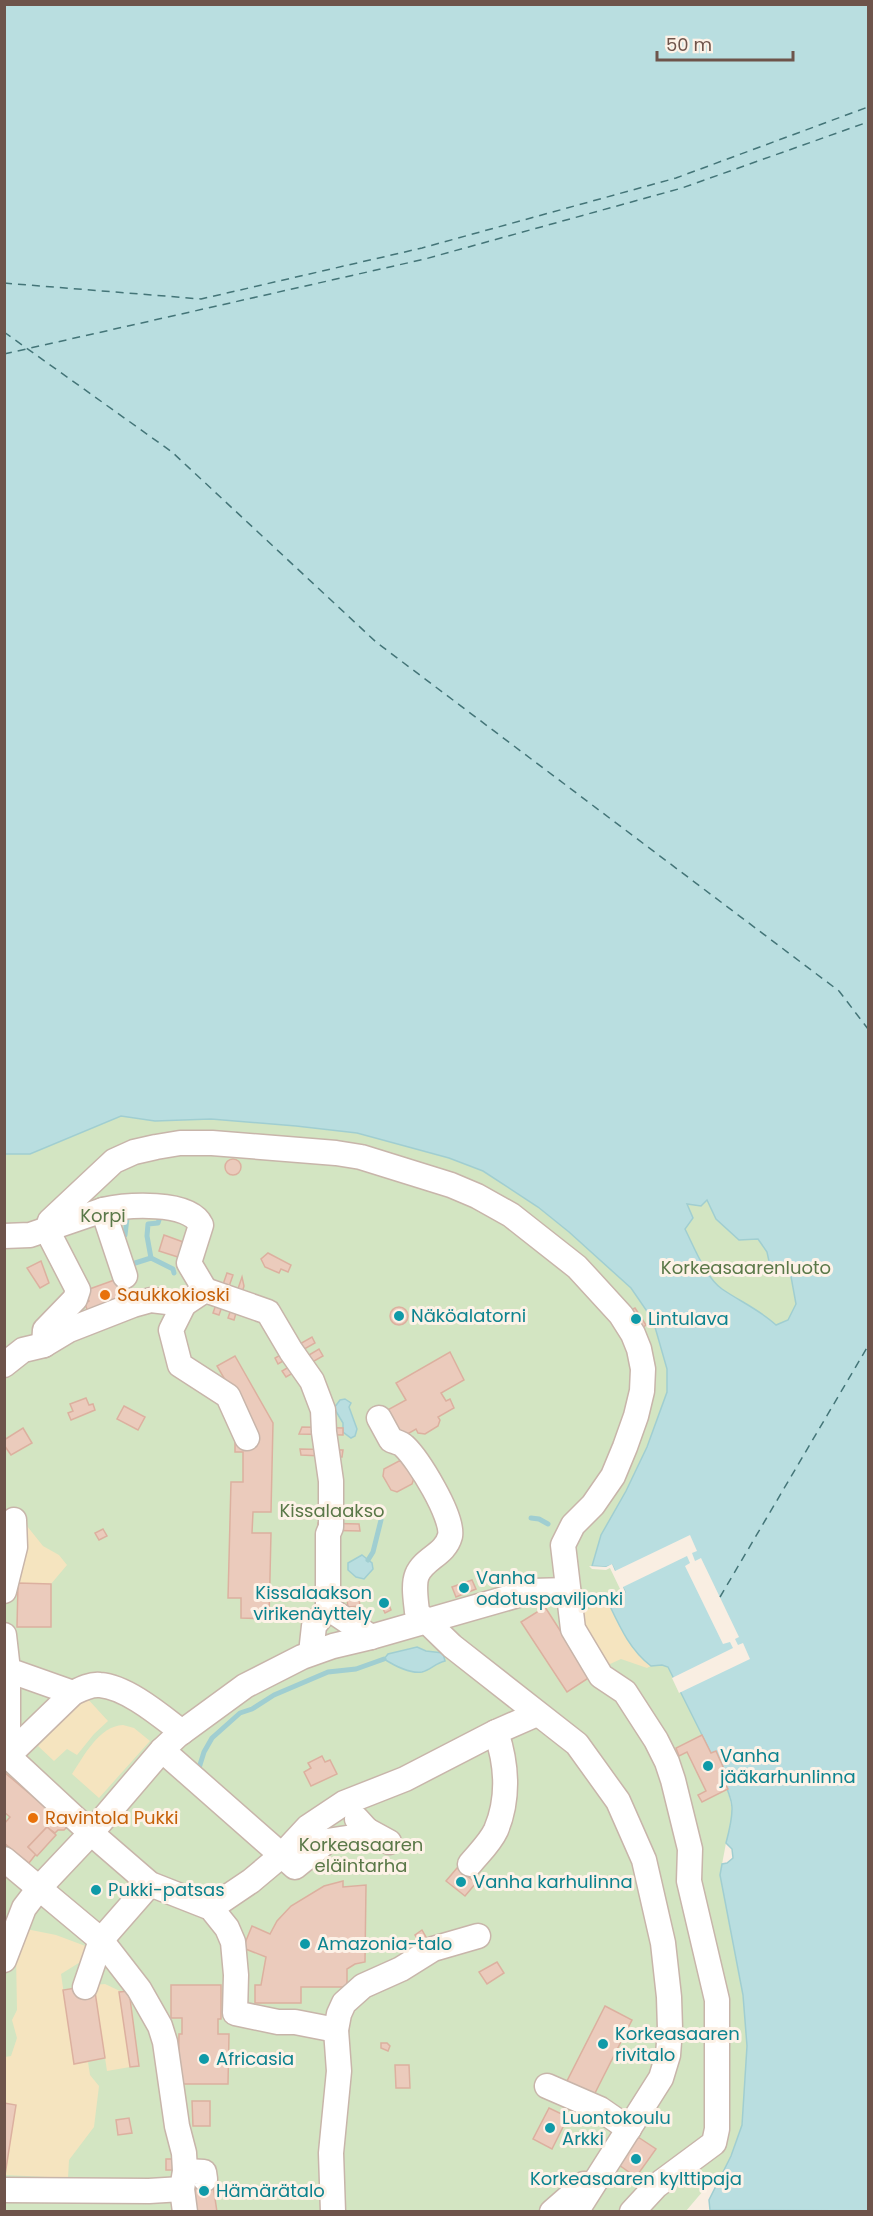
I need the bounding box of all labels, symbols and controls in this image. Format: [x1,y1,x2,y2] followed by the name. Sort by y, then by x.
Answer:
[657,24,794,62] scale bar
[666,32,712,57] text: 50 m
[80,1203,126,1228] park label: Korpi
[661,1255,831,1280] park label: Korkeasaarenluoto
[117,1282,230,1307] place label: Saukkokioski
[98,1288,112,1302] marker: Saukkokioski
[411,1303,526,1328] place label: Näköalatorni
[648,1306,729,1331] place label: Lintulava
[392,1309,406,1323] marker: Näköalatorni
[629,1312,643,1326] marker: Lintulava
[279,1498,385,1523] park label: Kissalaakso
[476,1565,623,1611] place label: Vanha odotuspaviljonki
[253,1580,372,1626] place label: Kissalaakson virikenäyttely
[457,1581,471,1595] marker: Vanha odotuspaviljonki
[377,1596,391,1610] marker: Kissalaakson virikenäyttely
[719,1743,856,1789] place label: Vanha jääkarhunlinna
[701,1759,715,1773] marker: Vanha jääkarhunlinna
[45,1805,179,1830] place label: Ravintola Pukki
[26,1811,40,1825] marker: Ravintola Pukki
[299,1832,423,1878] park label: Korkeasaaren eläintarha
[473,1869,633,1894] place label: Vanha karhulinna
[454,1875,468,1889] marker: Vanha karhulinna
[108,1877,225,1902] place label: Pukki-patsas
[89,1883,103,1897] marker: Pukki-patsas
[317,1931,452,1956] place label: Amazonia-talo
[298,1937,312,1951] marker: Amazonia-talo
[615,2021,740,2067] place label: Korkeasaaren rivitalo
[596,2037,610,2051] marker: Korkeasaaren rivitalo
[216,2046,294,2071] place label: Africasia
[197,2052,211,2066] marker: Africasia
[562,2105,671,2151] place label: Luontokoulu Arkki
[543,2121,557,2135] marker: Luontokoulu Arkki
[629,2152,643,2166] marker: Korkeasaaren kylttipaja
[530,2166,742,2191] place label: Korkeasaaren kylttipaja
[216,2178,325,2203] place label: Hämärätalo
[197,2184,211,2198] marker: Hämärätalo

